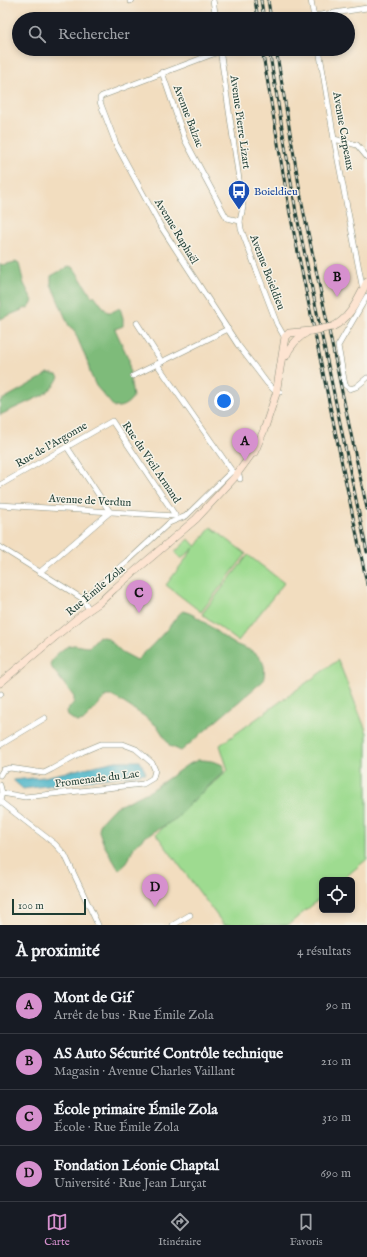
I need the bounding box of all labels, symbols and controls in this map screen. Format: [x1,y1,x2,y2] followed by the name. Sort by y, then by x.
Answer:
[12,12,355,56] search box
[26,23,48,45] icon: search
[58,25,130,44] text: Rechercher
[226,73,254,170] street label: Avenue Pierre Lizart
[169,82,206,150] street label: Avenue Balzac
[329,90,357,172] street label: Avenue Carpeaux
[226,178,252,211] bus stop icon: Boieldieu
[254,185,298,199] place label: Boieldieu
[151,195,201,267] street label: Avenue Raphaël
[246,232,288,312] street label: Avenue Boieldieu
[324,264,350,297] pin: B
[214,391,234,411] your location
[13,419,90,471] street label: Rue de l'Argonne
[119,419,184,506] street label: Rue du Vieil Armand
[232,428,258,461] pin: A
[47,492,132,510] street label: Avenue de Verdun
[63,562,128,619] street label: Rue Émile Zola
[126,580,152,613] pin: C
[54,767,140,791] street label: Promenade du Lac
[142,874,168,907] pin: D
[319,877,355,913] map controls
[319,877,355,913] button: locate
[12,897,86,916] scale bar
[18,899,44,913] text: 100 m
[16,941,100,962] text: À proximité
[297,943,351,960] text: 4 résultats
[54,988,132,1007] text: Mont de Gif
[25,997,33,1014] text: A
[326,997,351,1014] text: 90 m
[54,1007,214,1024] text: Arrêt de bus · Rue Émile Zola
[54,1044,283,1063] text: AS Auto Sécurité Contrôle technique
[25,1053,33,1070] text: B
[321,1053,351,1070] text: 210 m
[54,1063,235,1080] text: Magasin · Avenue Charles Vaillant
[54,1100,218,1119] text: École primaire Émile Zola
[24,1109,34,1126] text: C
[322,1109,351,1126] text: 310 m
[54,1119,179,1136] text: École · Rue Émile Zola
[54,1156,219,1175] text: Fondation Léonie Chaptal
[24,1165,34,1182] text: D
[321,1165,351,1182] text: 690 m
[54,1175,207,1192] text: Université · Rue Jean Lurçat
[44,1211,70,1249] tab: Carte
[158,1211,201,1249] tab: Itinéraire
[290,1211,323,1249] tab: Favoris

